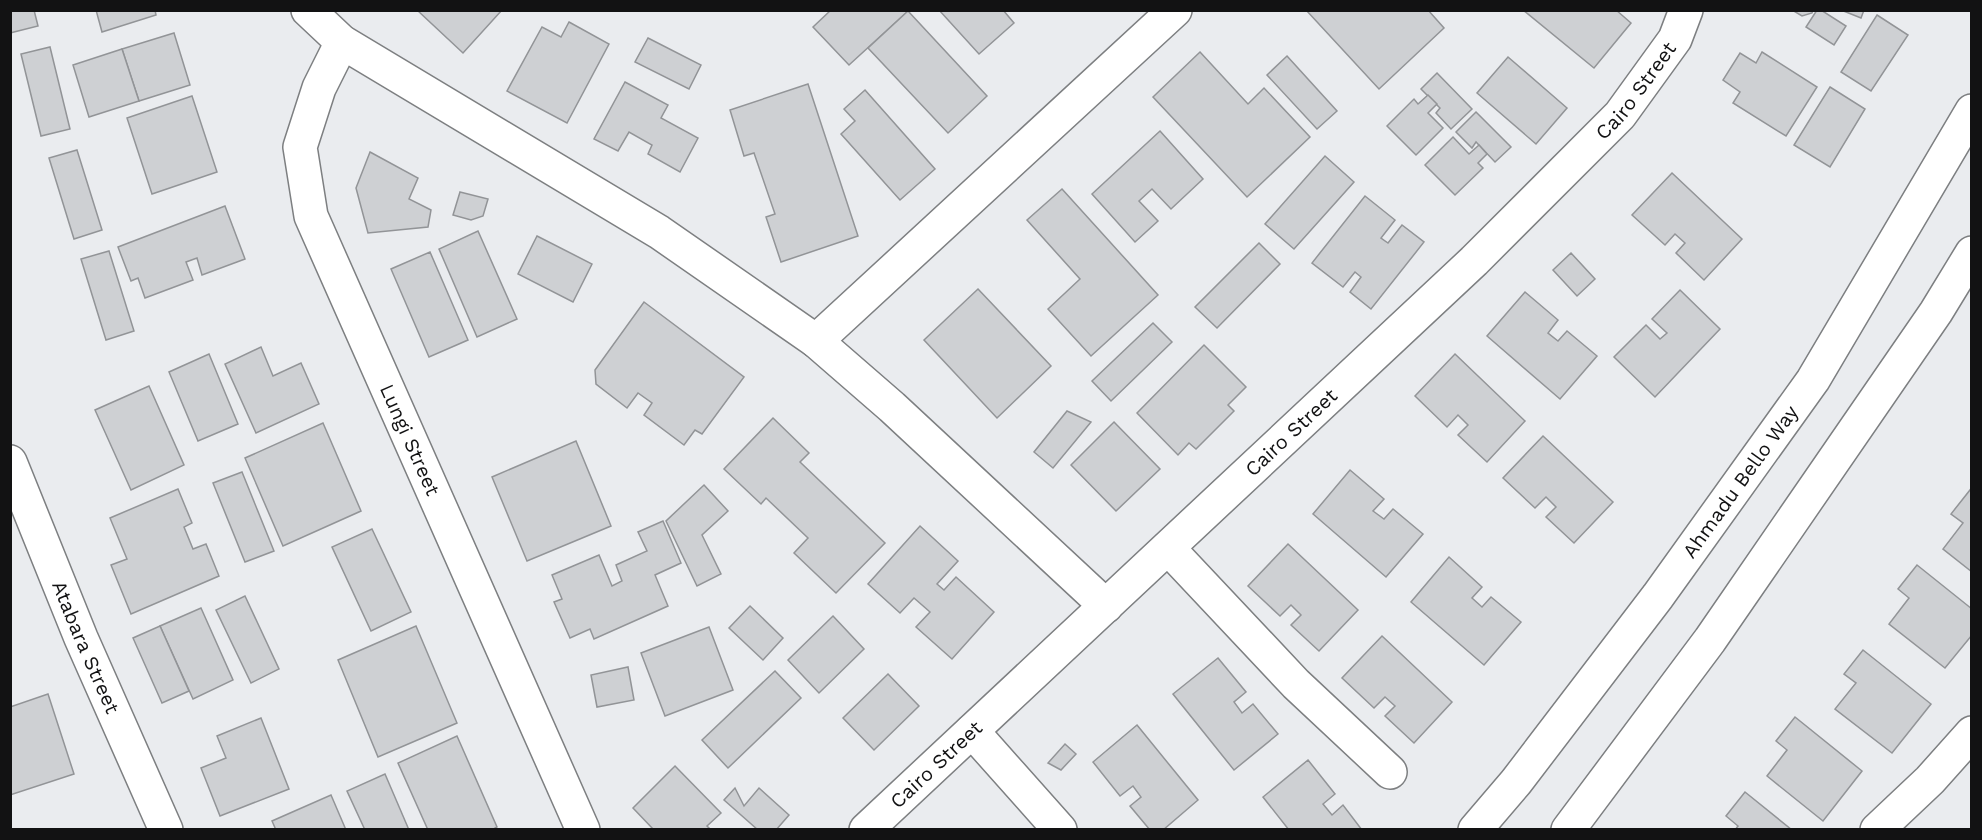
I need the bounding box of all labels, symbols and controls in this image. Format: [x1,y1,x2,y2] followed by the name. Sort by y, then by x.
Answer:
[1590,37,1681,145] street label: Cairo Street
[375,380,446,500] street label: Lungi Street
[1240,383,1342,481] street label: Cairo Street
[1677,400,1803,563] street label: Ahmadu Bello Way
[47,577,125,718] street label: Atabara Street
[885,715,988,813] street label: Cairo Street

